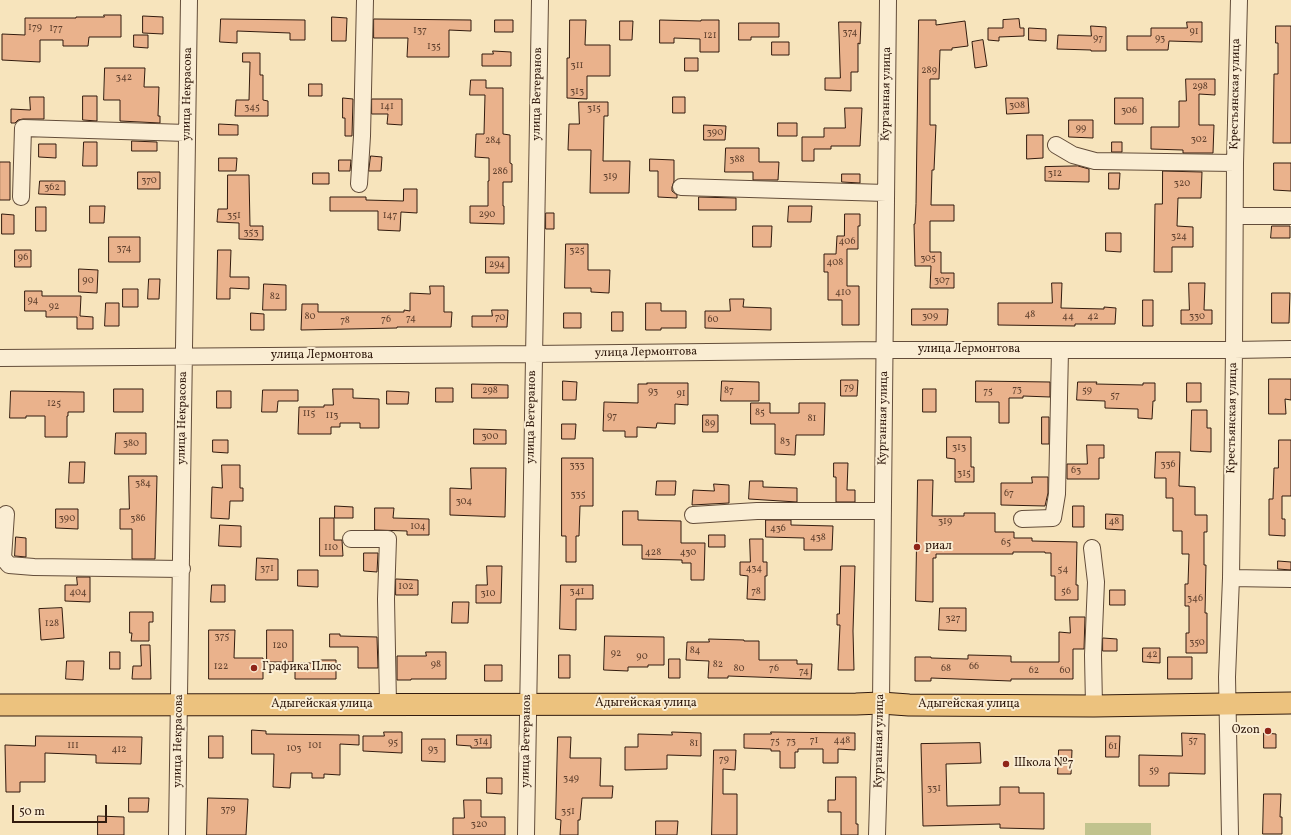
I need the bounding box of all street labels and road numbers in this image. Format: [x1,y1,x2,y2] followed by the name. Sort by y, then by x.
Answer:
[1228,38,1244,150] street label: Крестьянская улица
[180,47,196,141] street label: улица Некрасова
[530,47,546,141] street label: улица Ветеранов
[879,47,895,141] street label: Курганная улица
[918,343,1020,357] street label: улица Лермонтова
[595,345,697,361] street label: улица Лермонтова
[271,349,373,363] street label: улица Лермонтова
[1225,362,1241,474] street label: Крестьянская улица
[524,370,540,464] street label: улица Ветеранов
[175,371,191,465] street label: улица Некрасова
[876,371,892,465] street label: Курганная улица
[171,694,187,788] street label: улица Некрасова
[519,694,535,788] street label: улица Ветеранов
[872,694,888,788] street label: Курганная улица
[595,697,697,711] street label: Адыгейская улица
[271,698,373,712] street label: Адыгейская улица
[918,698,1020,712] street label: Адыгейская улица

